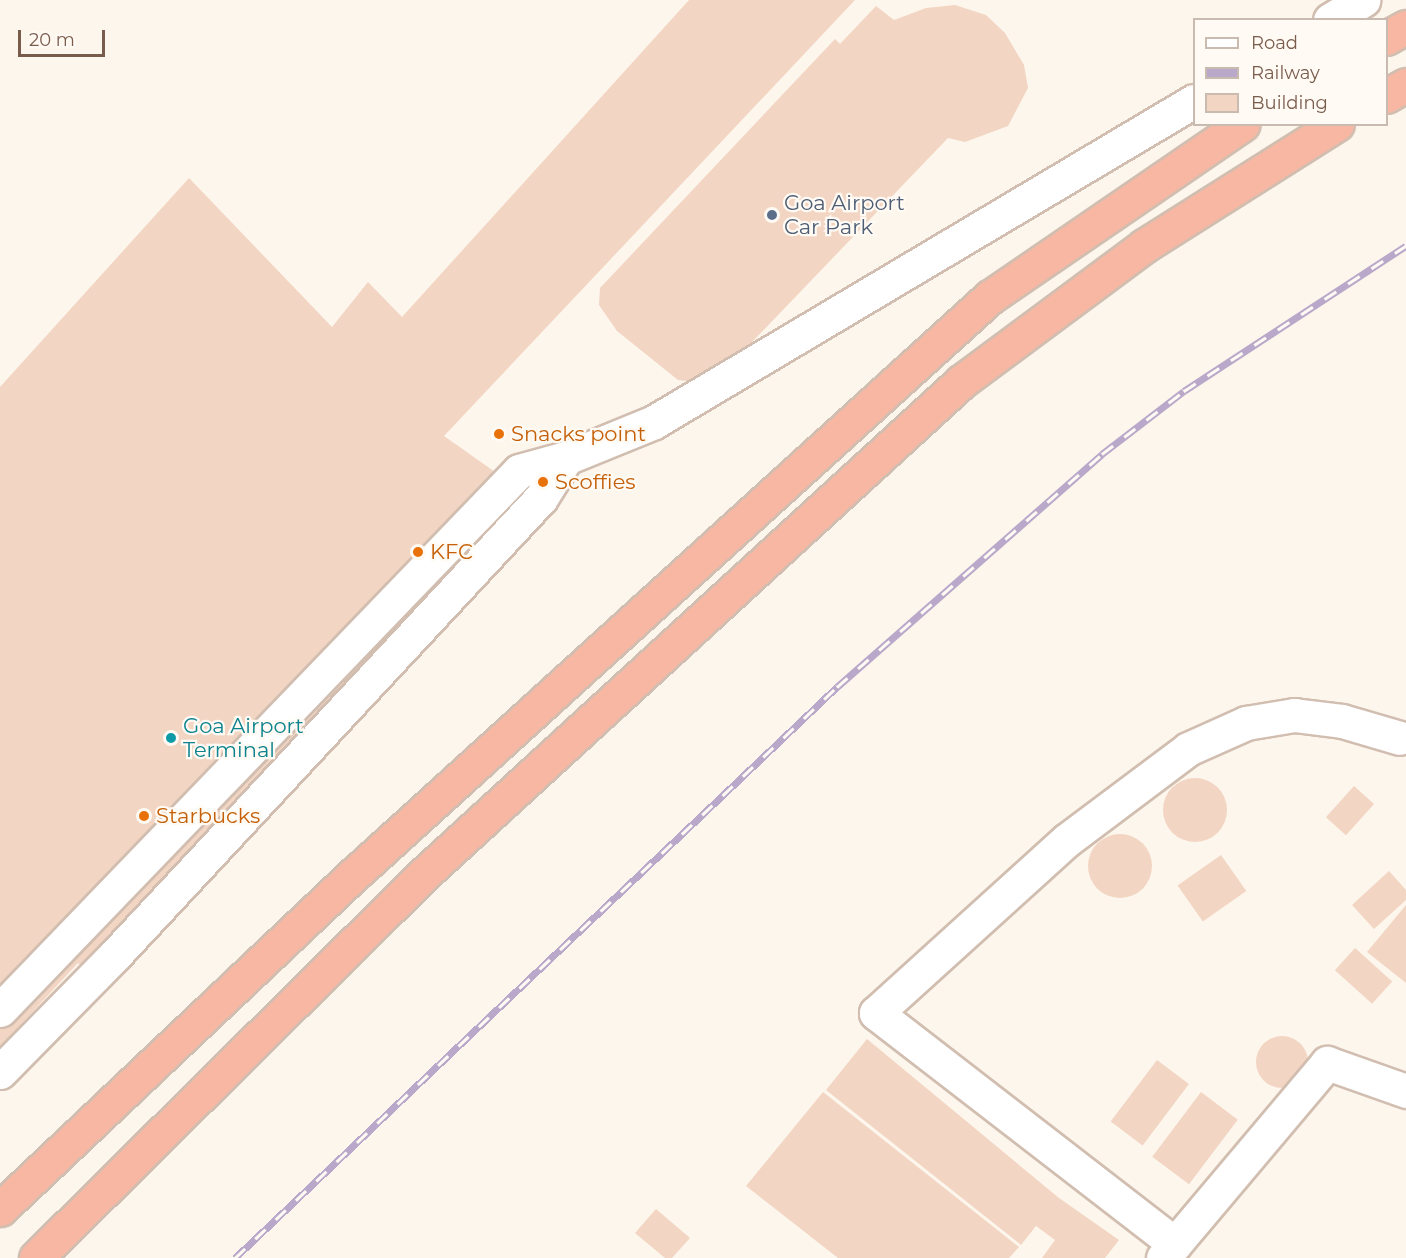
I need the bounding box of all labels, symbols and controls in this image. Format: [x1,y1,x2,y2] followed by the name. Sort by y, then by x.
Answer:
[21,18,108,56] scale bar
[1193,18,1388,126] legend
[29,29,75,51] text: 20 m
[1251,32,1298,54] text: Road
[1251,62,1320,84] text: Railway
[1251,92,1328,114] text: Building
[784,190,905,240] place label: Goa Airport Car Park
[765,208,779,222] marker: Goa Airport Car Park
[511,421,646,447] place label: Snacks point
[492,427,506,441] marker: Snacks point
[555,469,636,495] place label: Scoffies
[536,475,550,489] marker: Scoffies
[430,539,473,565] place label: KFC
[411,545,425,559] marker: KFC
[183,713,304,763] place label: Goa Airport Terminal
[164,731,178,745] marker: Goa Airport Terminal
[156,803,260,829] place label: Starbucks
[137,809,151,823] marker: Starbucks

